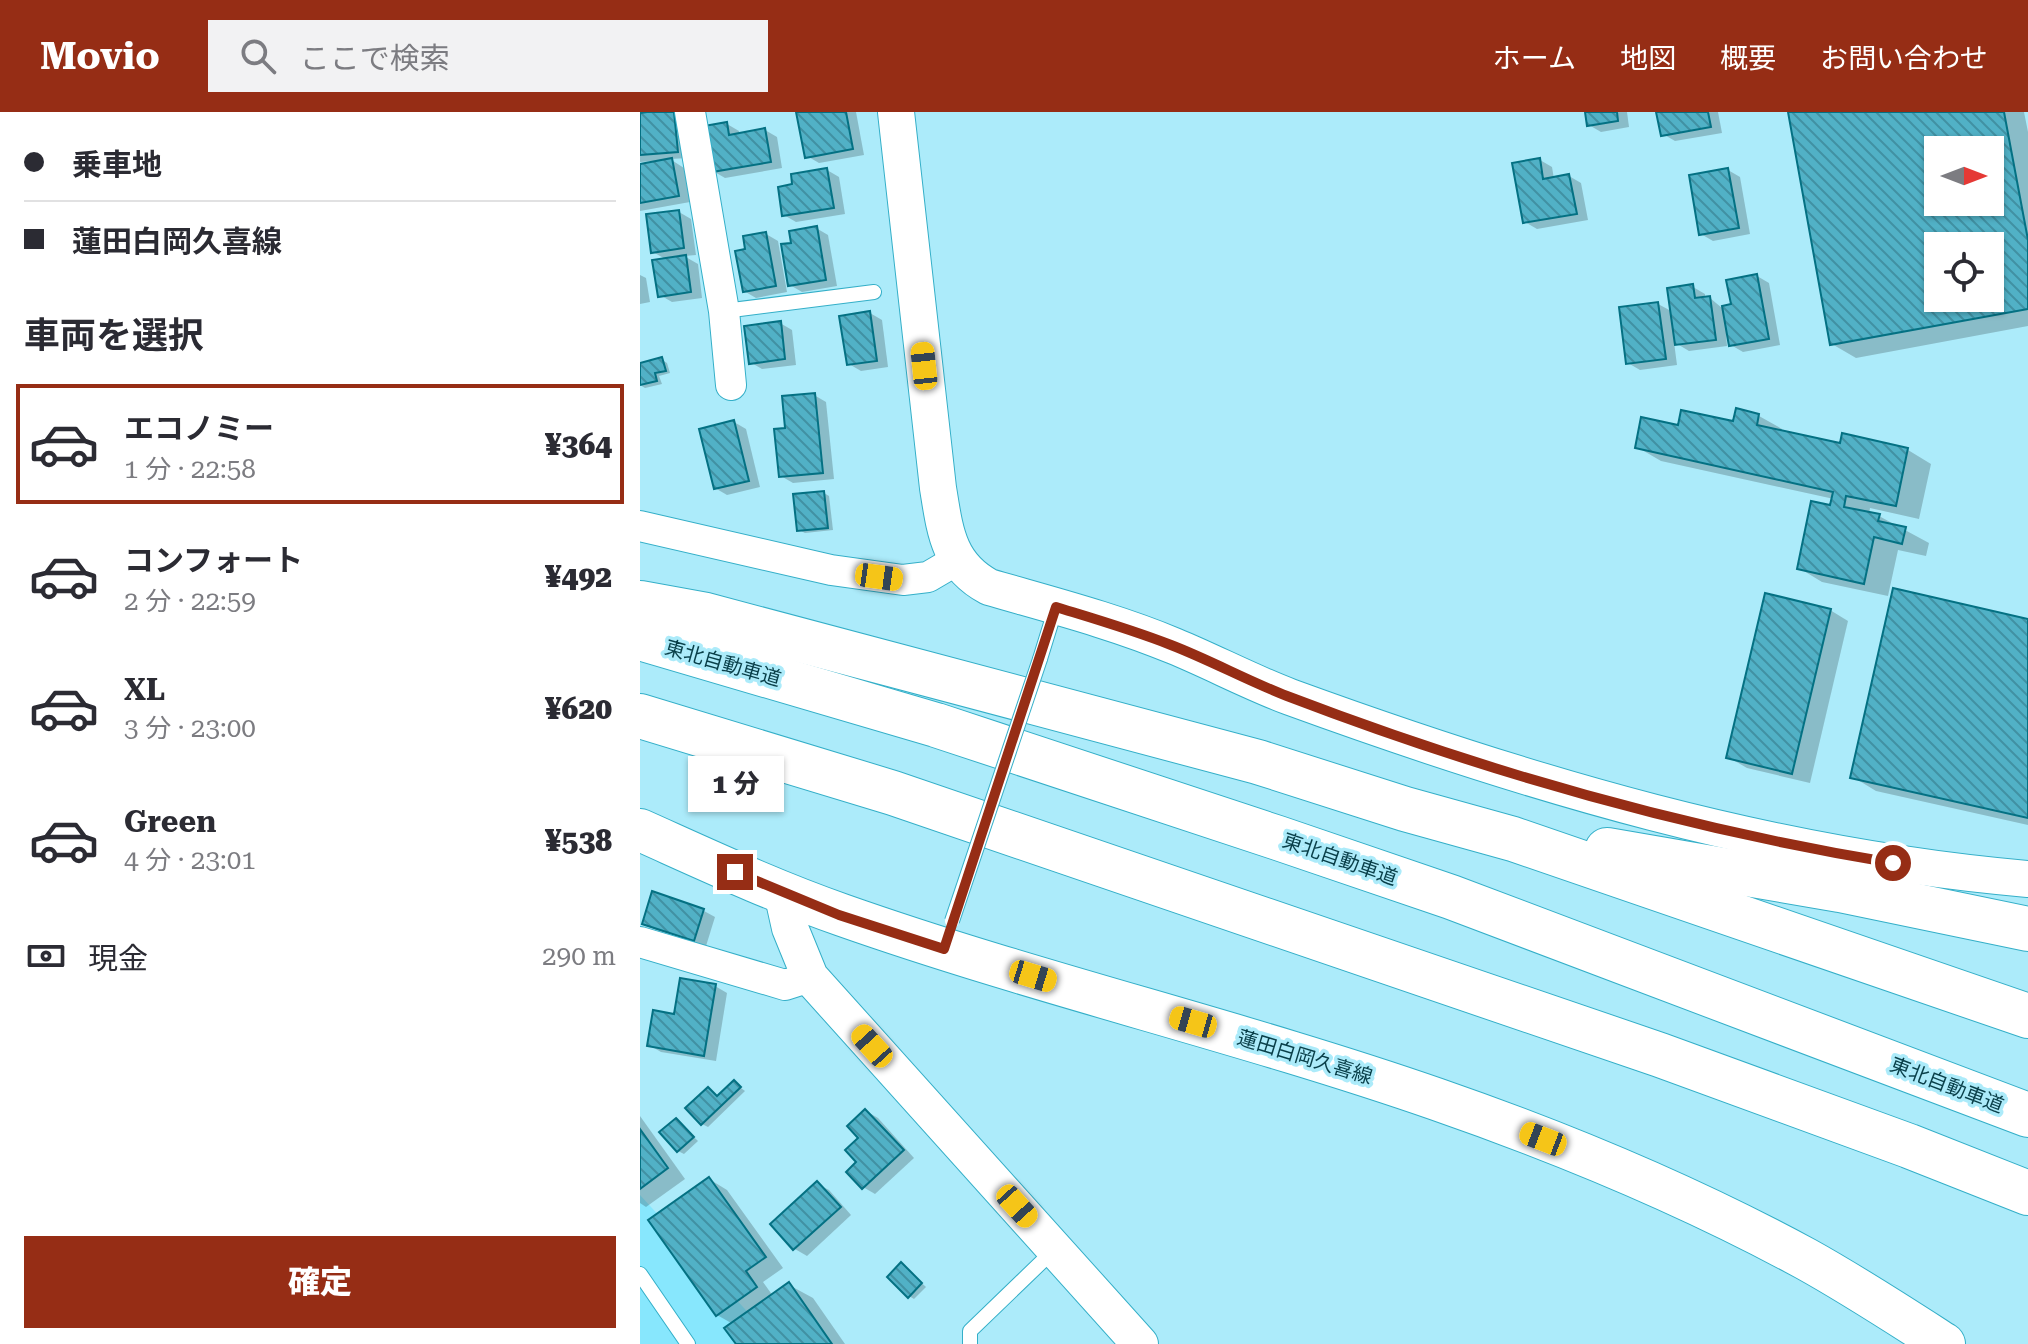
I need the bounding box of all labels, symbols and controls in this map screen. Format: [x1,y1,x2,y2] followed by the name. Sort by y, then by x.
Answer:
[208,20,768,92] search box
[40,34,160,78] text: Movio
[236,34,280,78] icon: search
[300,41,450,76] text: ここで検索
[1493,42,1576,75] text: ホーム
[1620,42,1676,75] text: 地図
[1720,42,1776,75] text: 概要
[1820,42,1988,75] text: お問い合わせ
[1924,136,2004,216] north arrow
[1924,136,2004,312] map controls
[72,147,162,182] text: 乗車地
[72,224,282,259] text: 蓮田白岡久喜線
[1924,232,2004,312] button: locate
[24,315,204,357] text: 車両を選択
[910,341,938,391] car
[28,408,100,480] icon: car
[124,411,274,446] text: エコノミー
[545,427,612,462] text: ¥364
[124,454,256,484] text: 1 分 · 22:58
[28,540,100,612] icon: car
[124,543,303,578] text: コンフォート
[545,559,612,594] text: ¥492
[854,562,904,592] car
[124,586,256,616] text: 2 分 · 22:59
[662,635,784,691] street label: 東北自動車道
[28,672,100,744] icon: car
[124,672,165,707] text: XL
[545,691,612,726] text: ¥620
[124,713,256,743] text: 3 分 · 23:00
[687,756,783,812] callout: 1 分
[712,769,760,799] text: 1 分
[28,804,100,876] icon: car
[124,804,216,839] text: Green
[545,823,612,858] text: ¥538
[1279,828,1401,890] street label: 東北自動車道
[124,845,256,875] text: 4 分 · 23:01
[1875,845,1911,881] route start
[717,854,753,890] route end
[24,934,68,978] icon: cash
[88,941,148,976] text: 現金
[542,941,616,971] text: 290 m
[1007,958,1059,994] car
[1167,1004,1219,1040] car
[847,1020,897,1072] car
[1235,1025,1375,1089] street label: 蓮田白岡久喜線
[1887,1052,2007,1118] street label: 東北自動車道
[1516,1119,1570,1159] car
[992,1180,1042,1232] car
[24,1236,616,1328] button: 確定

